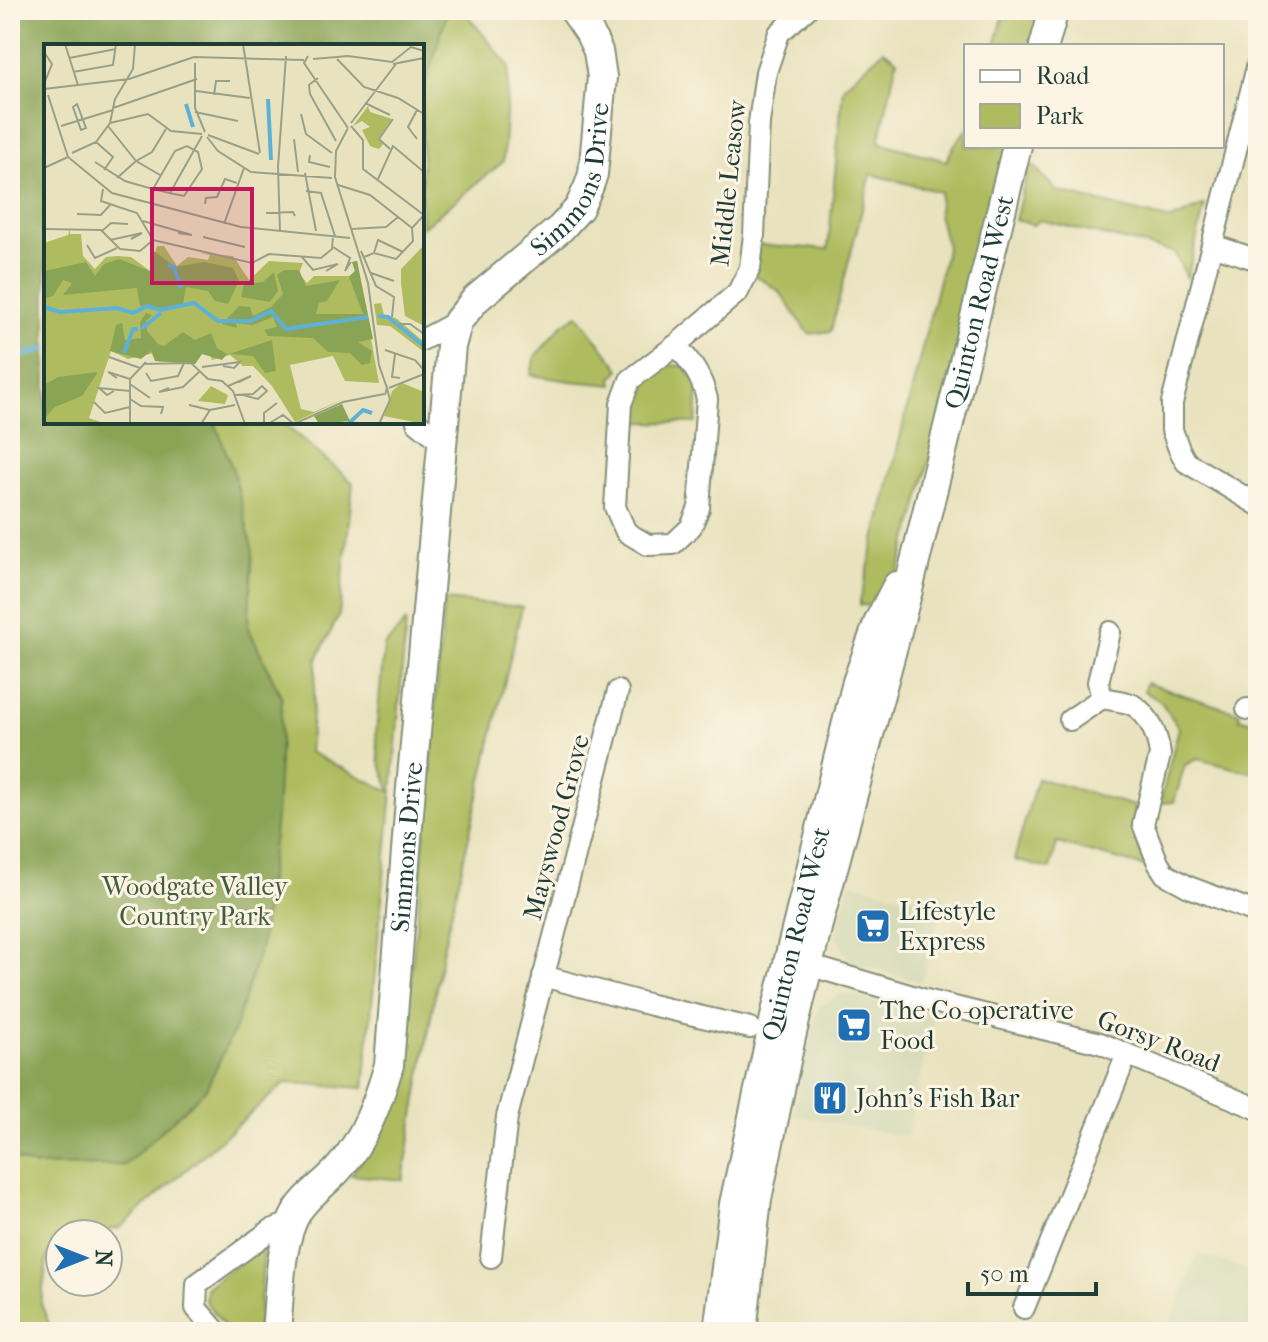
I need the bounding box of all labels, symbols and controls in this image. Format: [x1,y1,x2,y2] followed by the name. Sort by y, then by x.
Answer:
[44,44,424,424] inset map
[964,44,1224,148] legend
[1036,62,1090,90] text: Road
[704,98,753,268] street label: Middle Leasow
[524,101,616,263] street label: Simmons Drive
[1036,102,1084,130] text: Park
[938,191,1021,412] street label: Quinton Road West
[517,731,596,923] street label: Mayswood Grove
[385,760,429,933] street label: Simmons Drive
[755,823,837,1044] street label: Quinton Road West
[101,871,289,932] park label: Woodgate Valley Country Park
[899,896,996,957] place label: Lifestyle Express
[854,907,892,945] supermarket icon: Lifestyle Express
[880,995,1074,1056] place label: The Co-operative Food
[1093,1004,1225,1079] street label: Gorsy Road
[835,1006,873,1044] supermarket icon: The Co-operative Food
[811,1079,849,1117] restaurant icon: John's Fish Bar
[854,1083,1020,1114] place label: John's Fish Bar
[44,1218,124,1298] north arrow
[968,1246,1096,1296] scale bar
[90,1250,116,1267] text: N
[980,1260,1029,1288] text: 50 m

